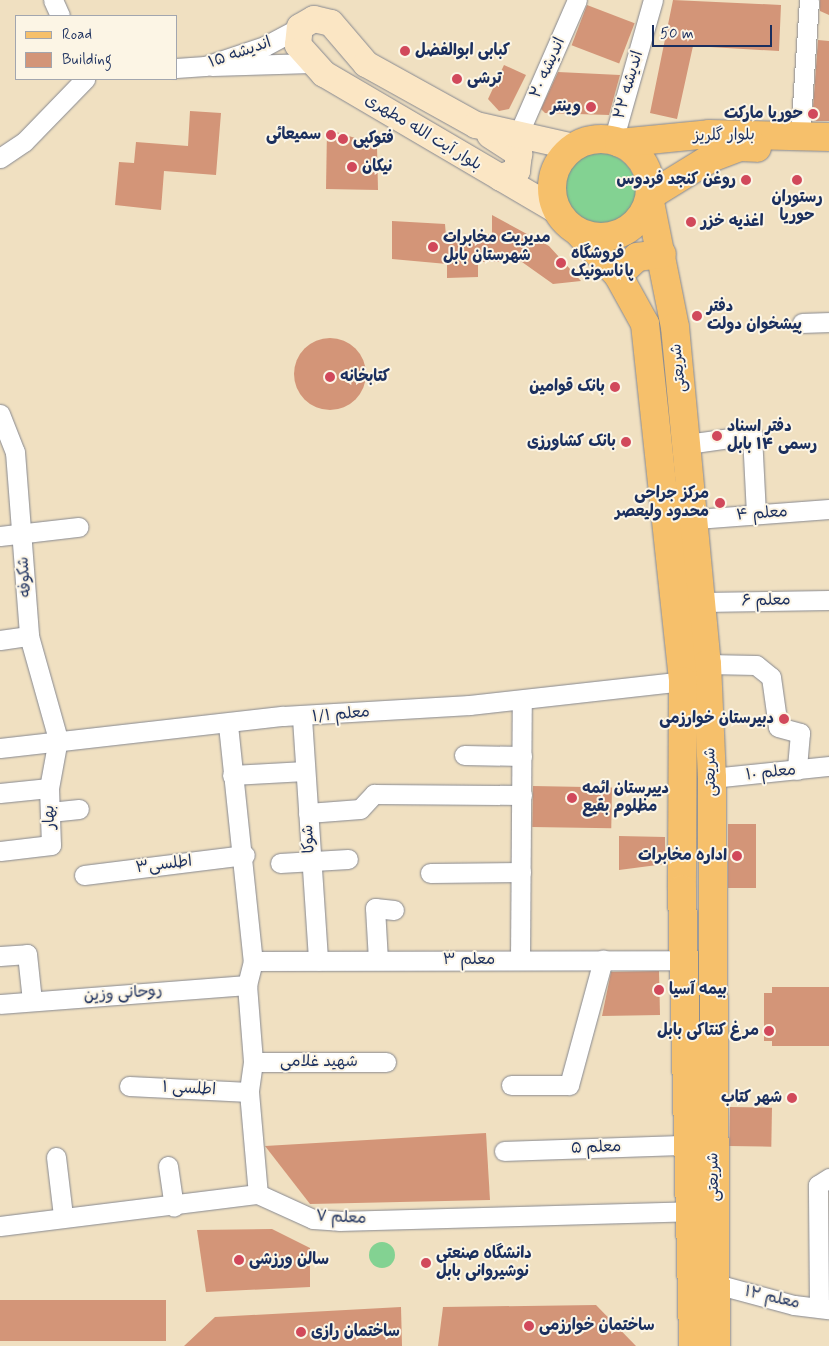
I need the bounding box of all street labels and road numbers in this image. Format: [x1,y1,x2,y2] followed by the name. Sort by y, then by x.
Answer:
[206,33,274,73] street label: اندیشه ۱۵
[526,35,570,101] street label: اندیشه ۲۰
[610,49,648,121] street label: اندیشه ۲۲
[361,91,485,175] street label: بلوار آیت الله مطهری
[693,126,755,146] street label: بلوار گلریز
[667,343,691,393] street label: شریعتی
[736,503,788,525] street label: معلم ۴
[14,556,36,598] street label: شکوفه
[741,591,791,611] street label: معلم ۶
[311,703,371,727] street label: معلم ۱/۱
[701,747,721,797] street label: شریعتی
[745,761,797,785] street label: معلم ۱۰
[40,805,60,829] street label: بهار
[298,824,320,854] street label: شوکا
[135,852,193,878] street label: اطلسی۳
[443,950,495,970] street label: معلم ۳
[83,982,163,1006] street label: روحانی وزین
[280,1052,358,1072] street label: شهید غلامی
[162,1078,216,1100] street label: اطلسی ۱
[570,1138,622,1158] street label: معلم ۵
[704,1152,724,1202] street label: شریعتی
[315,1207,367,1229] street label: معلم ۷
[743,1282,801,1314] street label: معلم ۱۲

